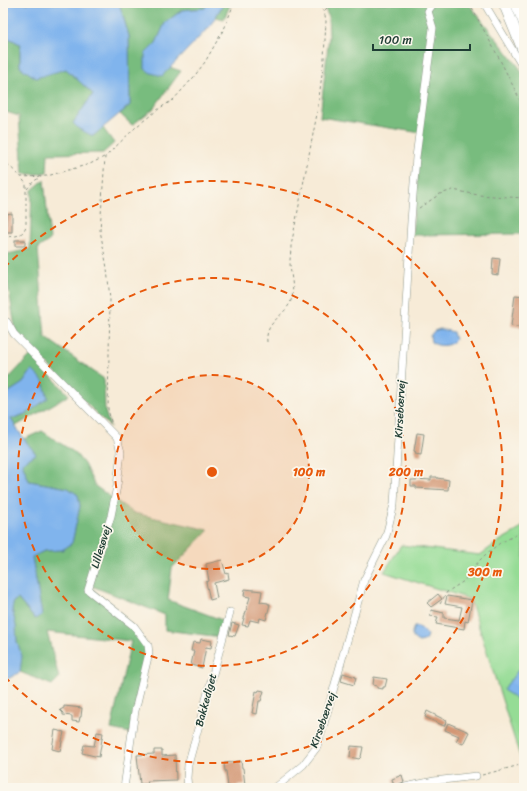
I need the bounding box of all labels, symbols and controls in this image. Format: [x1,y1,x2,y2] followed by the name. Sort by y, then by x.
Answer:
[373,26,470,52] scale bar
[379,29,412,51] text: 100 m
[389,379,411,438] street label: Kirsebærvej
[293,461,326,483] text: 100 m
[388,461,424,483] text: 200 m
[205,465,219,479] centre of rings
[85,523,117,571] street label: Lillesøvej
[467,561,503,583] text: 300 m
[190,671,222,729] street label: Bakkediget
[305,689,342,750] street label: Kirsebærvej

